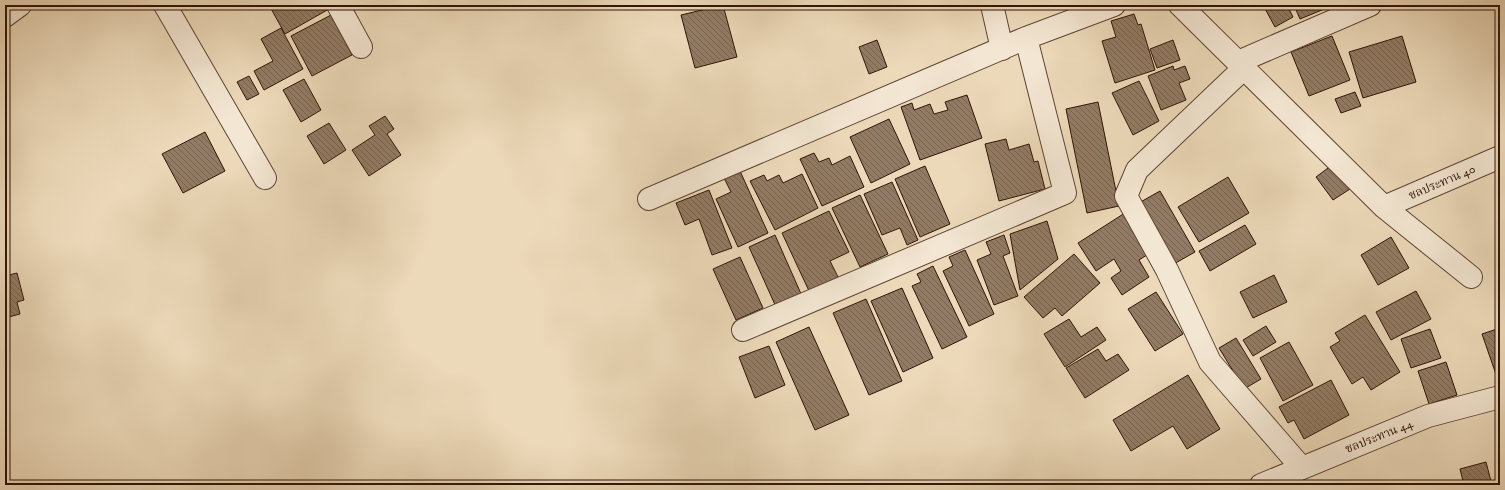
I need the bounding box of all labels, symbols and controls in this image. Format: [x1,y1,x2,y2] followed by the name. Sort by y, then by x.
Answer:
[1407,162,1478,203] street label: ชลประทาน 40
[1343,416,1416,457] street label: ชลประทาน 44

